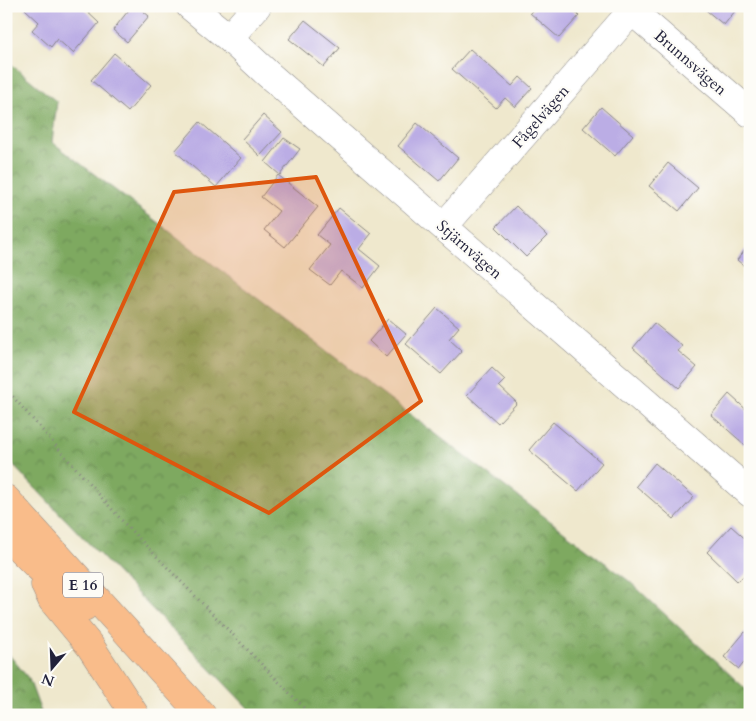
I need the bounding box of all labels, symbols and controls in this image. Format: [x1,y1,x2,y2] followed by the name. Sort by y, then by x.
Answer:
[649,25,731,100] street label: Brunnsvägen
[507,80,574,153] street label: Fågelvägen
[432,215,507,284] street label: Stjärnvägen
[63,572,103,598] road number: E 16
[28,644,78,694] north arrow
[39,669,57,691] text: N

